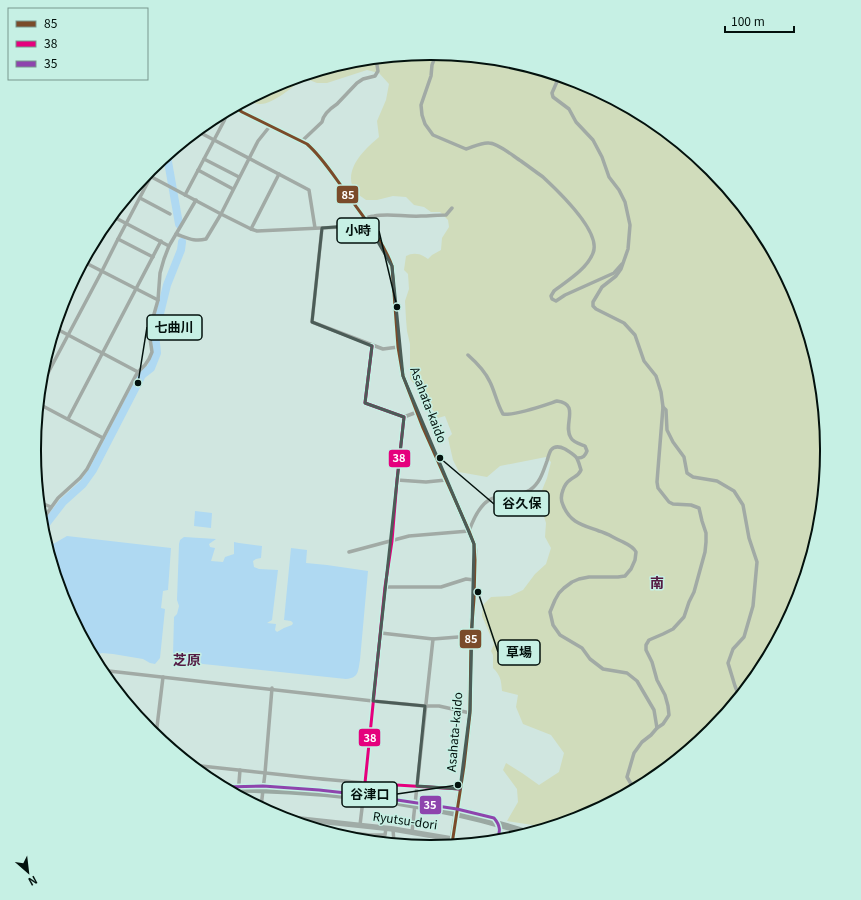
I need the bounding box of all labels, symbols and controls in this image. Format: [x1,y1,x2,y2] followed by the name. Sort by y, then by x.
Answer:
[8,8,148,80] legend
[725,8,794,34] scale bar
[731,12,765,29] text: 100 m
[44,14,58,31] text: 85
[44,34,58,51] text: 38
[44,54,58,71] text: 35
[336,185,359,204] line badge: 85
[342,186,354,202] text: 85
[337,218,379,243] callout: 小時
[345,220,371,239] text: 小時
[147,315,202,340] callout: 七曲川
[154,317,194,336] text: 七曲川
[407,364,452,445] street label: Asahata-kaido
[388,449,411,468] line badge: 38
[393,449,405,465] text: 38
[494,491,549,516] callout: 谷久保
[502,493,542,512] text: 谷久保
[650,572,664,592] district label: 南
[459,629,482,649] line badge: 85
[465,630,477,646] text: 85
[498,640,540,665] callout: 草場
[506,642,532,661] text: 草場
[173,649,201,669] district label: 芝原
[442,691,465,773] street label: Asahata-kaido
[358,728,381,747] line badge: 38
[364,729,376,745] text: 38
[342,782,397,807] callout: 谷津口
[350,784,390,803] text: 谷津口
[419,795,442,815] line badge: 35
[424,796,436,812] text: 35
[372,807,439,832] street label: Ryutsu-dori
[8,852,48,892] north arrow
[26,873,41,891] text: N

